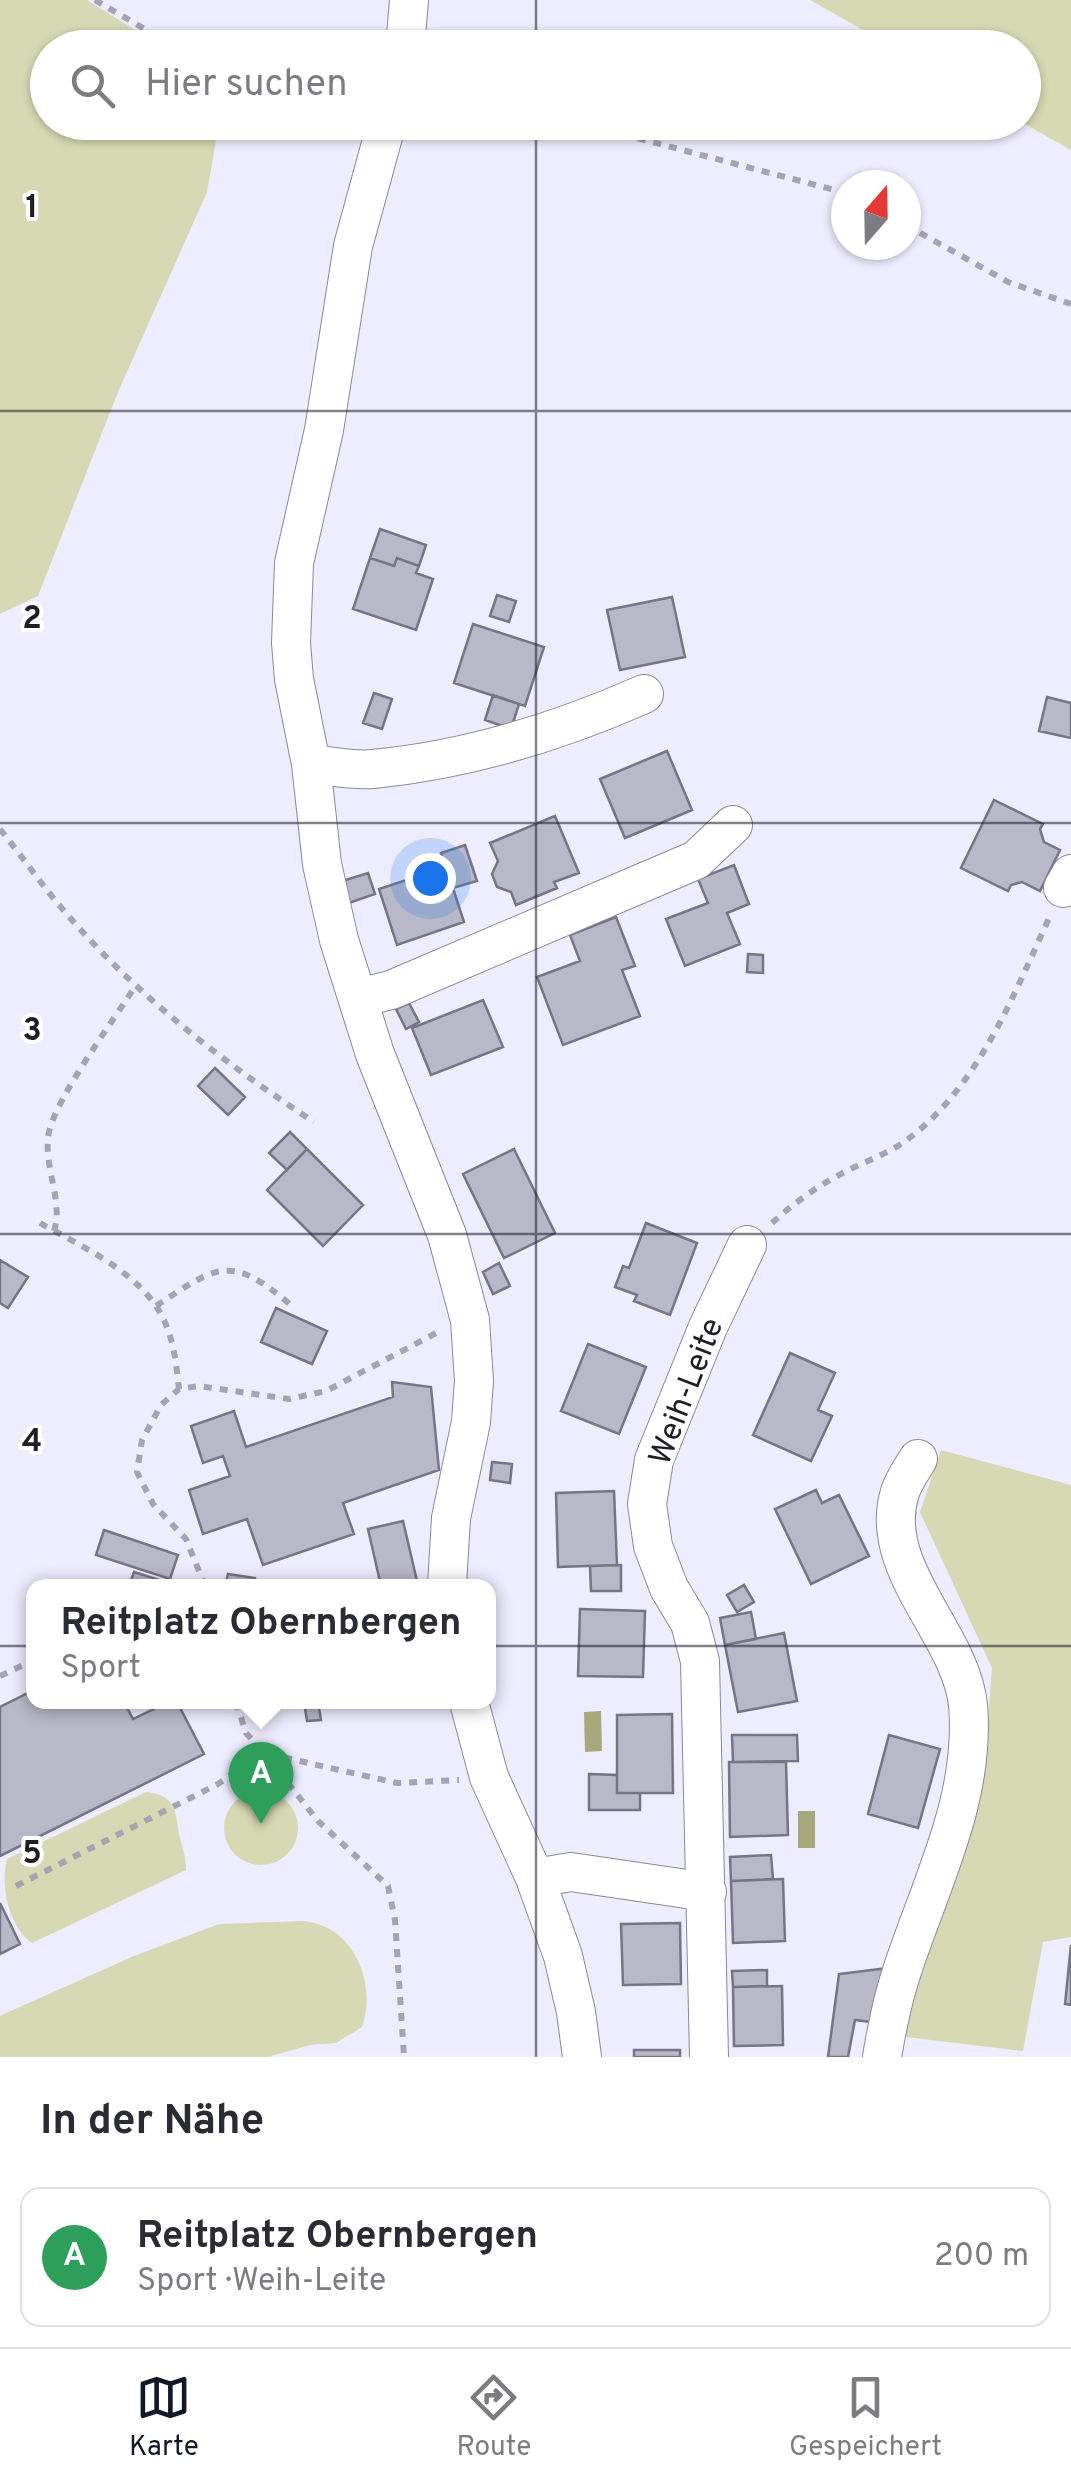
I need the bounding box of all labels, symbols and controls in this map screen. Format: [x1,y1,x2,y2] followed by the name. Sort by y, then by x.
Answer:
[30,30,1041,140] search box
[65,58,120,113] icon: search
[145,61,348,110] text: Hier suchen
[831,170,921,260] north arrow
[26,189,38,229] text: 1
[22,600,42,640] text: 2
[405,853,456,904] your location
[22,1012,42,1052] text: 3
[641,1313,734,1471] street label: Weih-Leite
[22,1423,42,1463] text: 4
[26,1579,496,1709] popup
[60,1600,462,1649] text: Reitplatz Obernbergen
[60,1649,141,1689] text: Sport
[228,1742,294,1824] pin: A
[22,1835,42,1875] text: 5
[40,2096,264,2149] text: In der Nähe
[137,2213,538,2262] text: Reitplatz Obernbergen
[63,2237,86,2277] text: A
[934,2237,1029,2277] text: 200 m
[137,2262,386,2302] text: Sport · Weih-Leite
[129,2370,199,2466] tab: Karte
[457,2370,531,2466] tab: Route
[789,2370,942,2466] tab: Gespeichert

